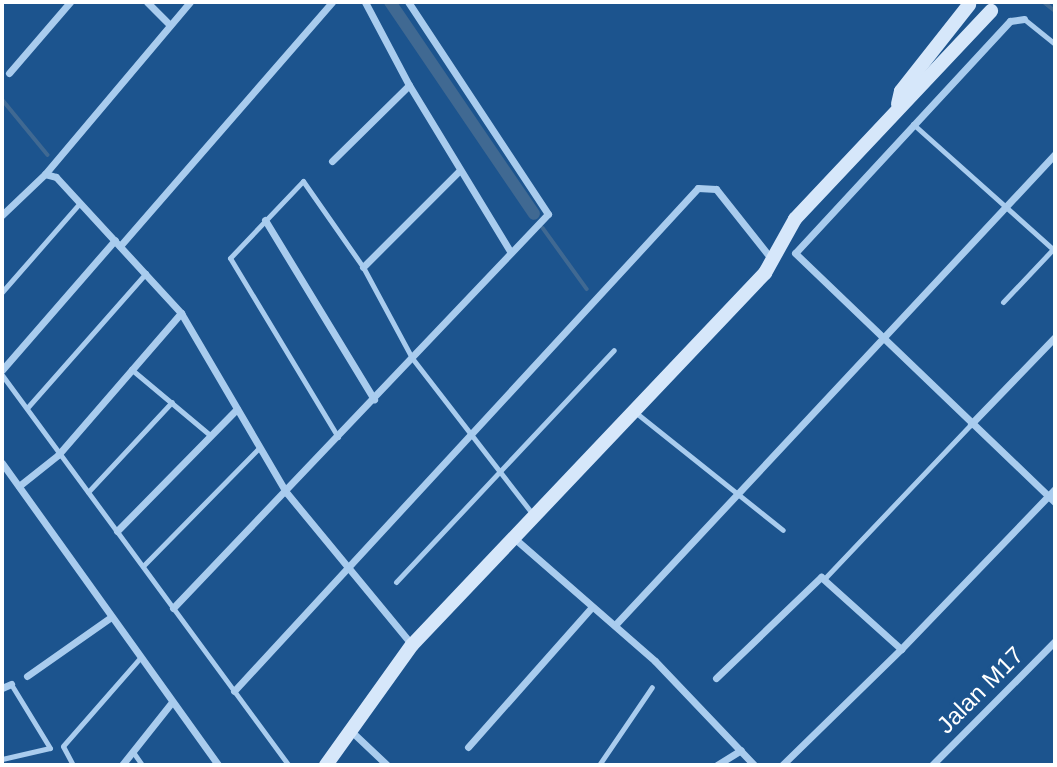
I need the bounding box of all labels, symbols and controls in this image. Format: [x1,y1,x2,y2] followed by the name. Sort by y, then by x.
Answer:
[931,641,1029,739] street label: Jalan M17

